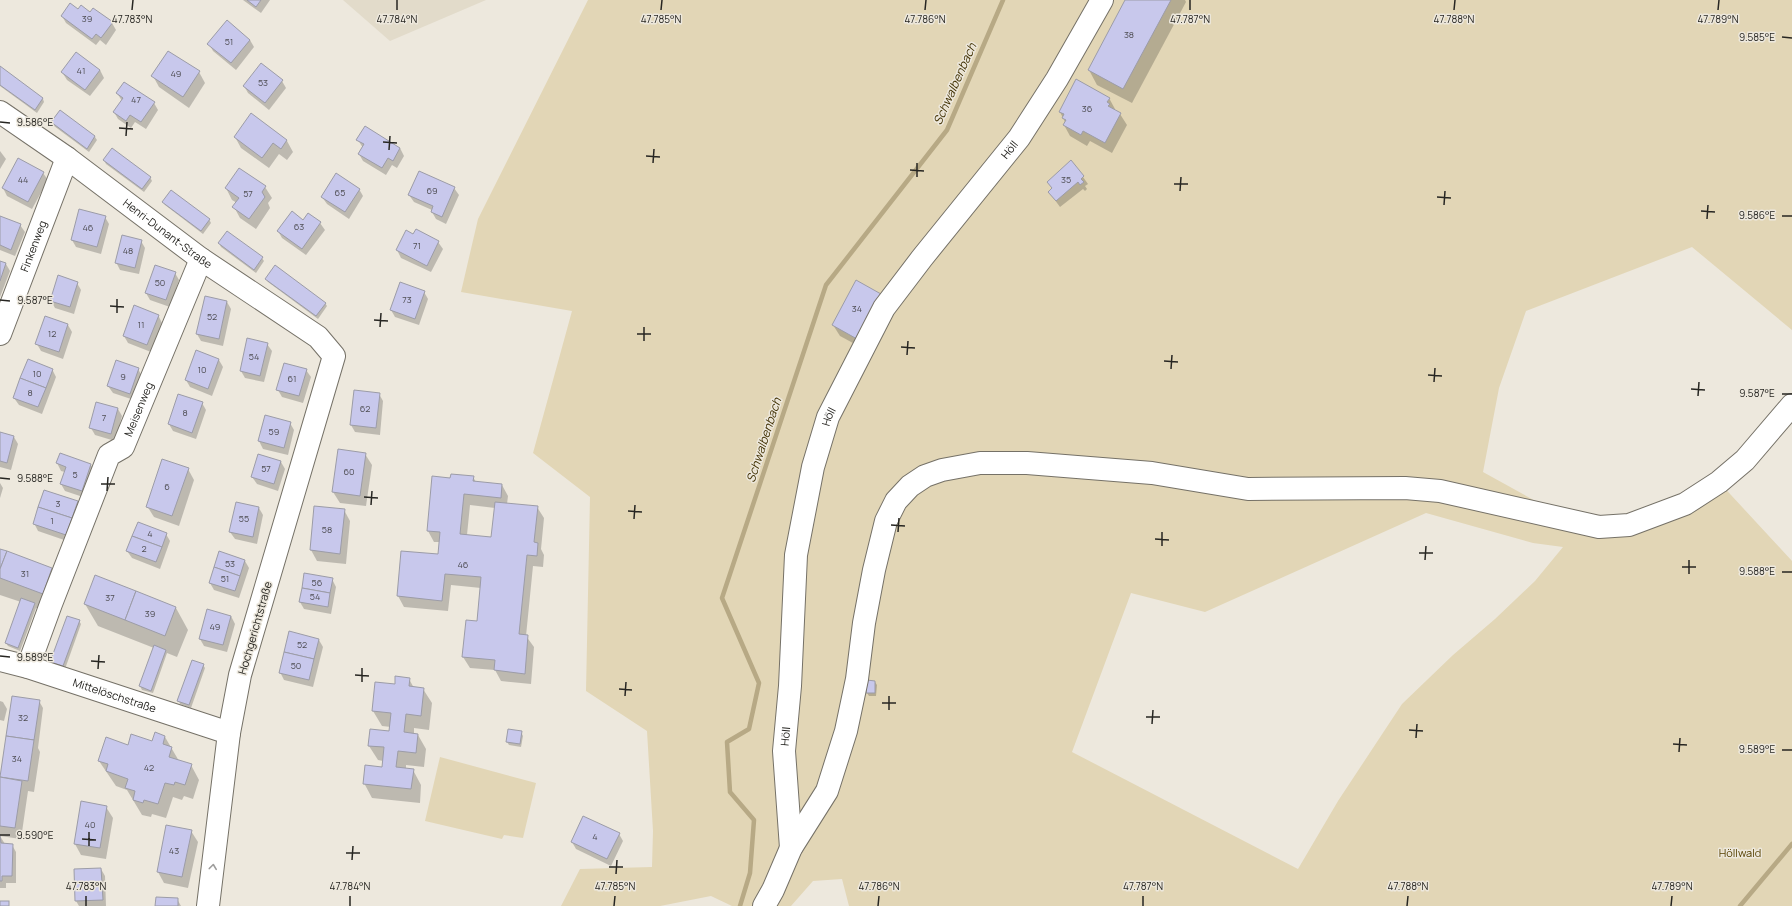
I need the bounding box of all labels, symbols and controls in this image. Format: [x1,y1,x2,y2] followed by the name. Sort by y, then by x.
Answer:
[82,12,92,25] house number: 39
[112,12,152,26] text: 47.783°N
[377,12,418,26] text: 47.784°N
[641,12,682,26] text: 47.785°N
[904,12,946,26] text: 47.786°N
[1170,12,1210,26] text: 47.787°N
[1434,12,1475,26] text: 47.788°N
[1697,12,1739,26] text: 47.789°N
[1124,28,1134,41] house number: 38
[1739,30,1775,44] text: 9.585°E
[225,35,233,48] house number: 51
[929,39,981,127] water label: Schwalbenbach
[77,64,85,77] house number: 41
[171,67,181,80] house number: 49
[258,76,268,89] house number: 53
[131,93,141,106] house number: 47
[1082,102,1093,115] house number: 36
[17,115,54,129] text: 9.586°E
[997,137,1021,162] street label: Höll
[18,173,28,186] house number: 44
[1061,173,1071,186] house number: 35
[426,184,438,197] house number: 69
[335,186,345,199] house number: 65
[243,187,253,200] house number: 57
[120,195,216,272] street label: Henri-Dunant-Straße
[1739,208,1776,222] text: 9.586°E
[16,218,50,274] street label: Finkenweg
[294,220,304,233] house number: 63
[83,221,94,234] house number: 46
[413,239,421,252] house number: 71
[123,244,133,257] house number: 48
[155,276,165,289] house number: 50
[17,293,53,307] text: 9.587°E
[402,293,412,306] house number: 73
[852,302,862,315] house number: 34
[207,310,217,323] house number: 52
[137,318,145,331] house number: 11
[48,327,56,340] house number: 12
[249,350,259,363] house number: 54
[198,363,207,376] house number: 10
[33,367,42,380] house number: 10
[120,370,126,383] house number: 9
[288,372,296,385] house number: 61
[120,379,156,439] street label: Meisenweg
[27,386,33,399] house number: 8
[1739,386,1775,400] text: 9.587°E
[742,394,785,484] water label: Schwalbenbach
[360,402,370,415] house number: 62
[818,404,839,428] street label: Höll
[182,406,188,419] house number: 8
[102,411,107,424] house number: 7
[269,425,279,438] house number: 59
[261,462,271,475] house number: 57
[343,465,355,478] house number: 60
[72,468,78,481] house number: 5
[17,471,53,485] text: 9.588°E
[164,480,170,493] house number: 6
[56,497,61,510] house number: 3
[239,512,249,525] house number: 55
[50,514,54,527] house number: 1
[322,523,332,536] house number: 58
[147,527,153,540] house number: 4
[141,542,147,555] house number: 2
[225,557,235,570] house number: 53
[458,558,469,571] house number: 46
[1739,564,1775,578] text: 9.588°E
[21,567,29,580] house number: 31
[221,572,229,585] house number: 51
[312,576,323,589] house number: 56
[234,579,275,676] street label: Hochgerichtstraße
[310,590,320,603] house number: 54
[105,591,115,604] house number: 37
[145,607,155,620] house number: 39
[210,620,220,633] house number: 49
[297,638,307,651] house number: 52
[17,650,54,664] text: 9.589°E
[291,659,301,672] house number: 50
[71,674,159,716] street label: Mittelöschstraße
[18,711,28,724] house number: 32
[777,726,793,747] street label: Höll
[1739,742,1776,756] text: 9.589°E
[12,752,22,765] house number: 34
[144,761,154,774] house number: 42
[85,818,95,831] house number: 40
[17,828,54,842] text: 9.590°E
[592,830,598,843] house number: 4
[169,844,179,857] house number: 43
[1719,845,1761,860] park label: Höllwald
[208,864,217,870] one-way arrow
[66,879,106,893] text: 47.783°N
[330,879,371,893] text: 47.784°N
[595,879,636,893] text: 47.785°N
[858,879,900,893] text: 47.786°N
[1123,879,1163,893] text: 47.787°N
[1388,879,1429,893] text: 47.788°N
[1651,879,1693,893] text: 47.789°N

